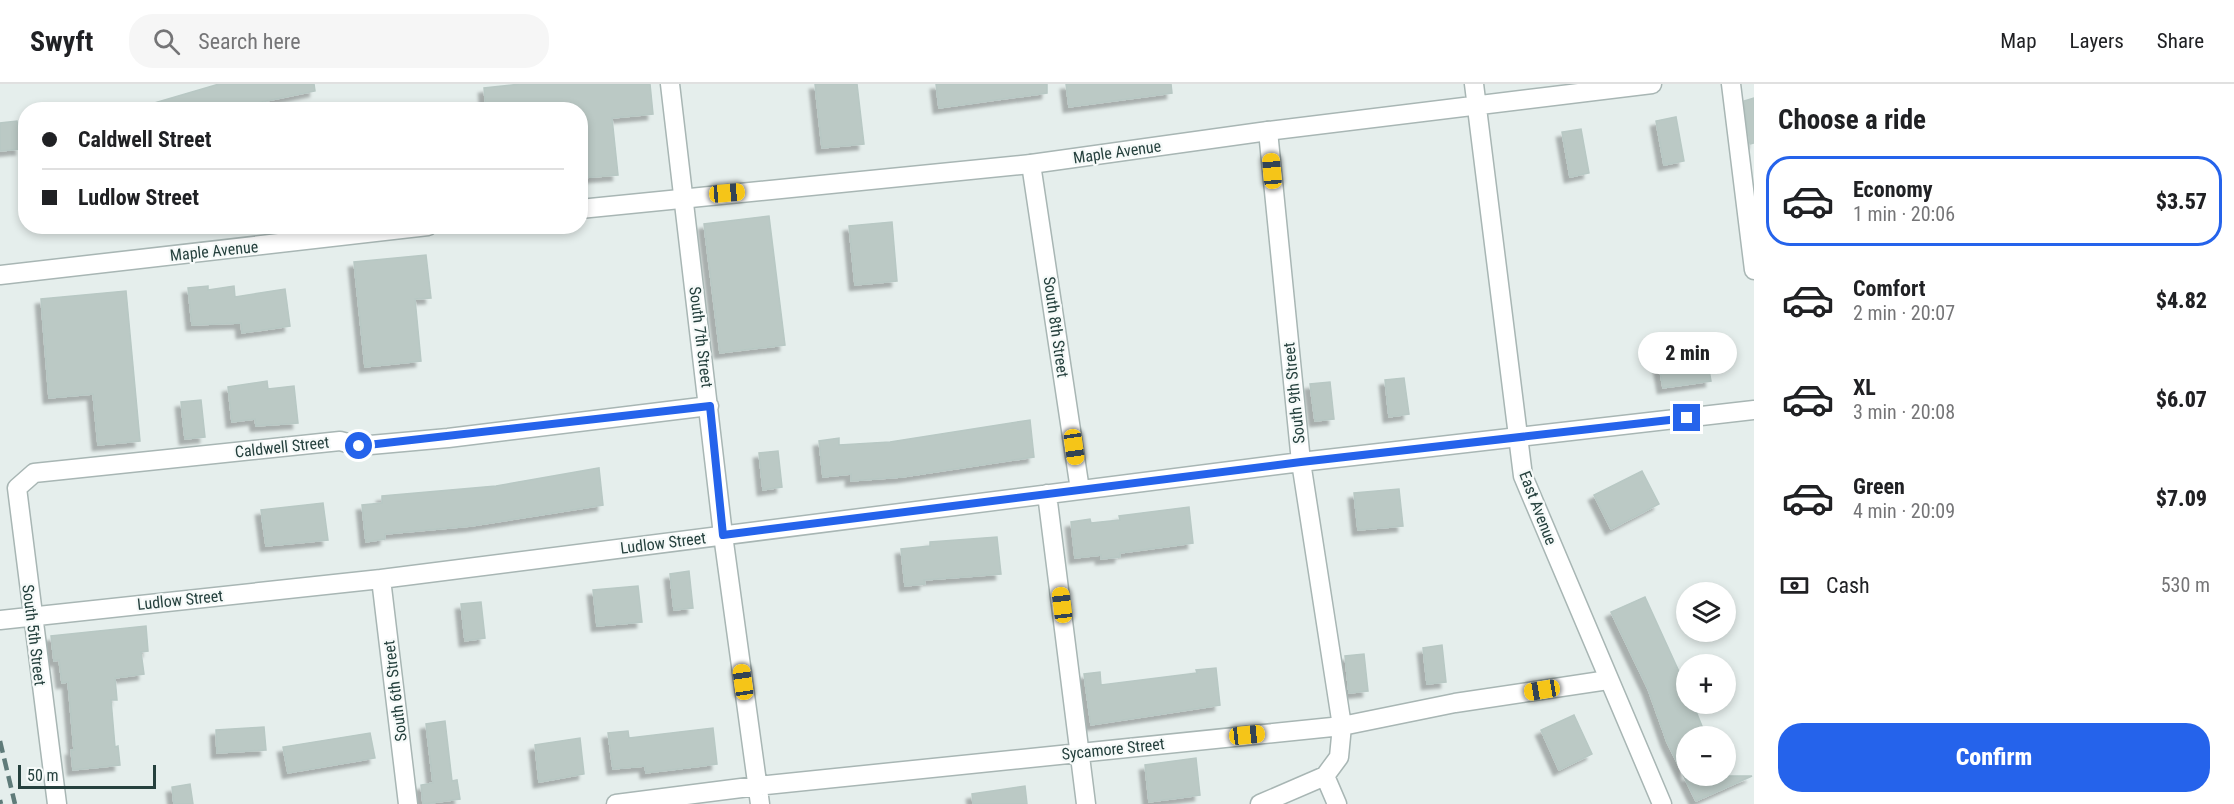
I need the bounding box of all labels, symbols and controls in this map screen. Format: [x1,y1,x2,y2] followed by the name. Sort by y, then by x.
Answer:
[129,14,549,68] search box
[30,25,93,58] text: Swyft
[150,25,183,58] icon: search
[198,29,301,54] text: Search here
[2000,29,2037,53] text: Map
[2070,29,2124,53] text: Layers
[2157,29,2204,53] text: Share
[1778,104,1926,136] text: Choose a ride
[78,127,211,152] text: Caldwell Street
[1072,136,1162,168] street label: Maple Avenue
[1261,152,1283,190] car
[1781,174,1835,228] icon: car
[1853,177,1933,202] text: Economy
[708,182,746,204] car
[78,185,199,210] text: Ludlow Street
[2156,189,2207,214] text: $3.57
[1853,202,1955,226] text: 1 min · 20:06
[169,237,259,265] street label: Maple Avenue
[1781,273,1835,327] icon: car
[1040,275,1073,379] street label: South 8th Street
[1853,276,1926,301] text: Comfort
[685,285,717,389] street label: South 7th Street
[2156,288,2207,313] text: $4.82
[1853,301,1955,325] text: 2 min · 20:07
[1638,331,1736,373] callout: 2 min
[1279,341,1309,445] street label: South 9th Street
[1665,341,1710,365] text: 2 min
[1781,372,1835,426] icon: car
[1853,375,1876,400] text: XL
[2156,387,2207,412] text: $6.07
[1853,400,1955,424] text: 3 min · 20:08
[1673,404,1700,431] route end
[1063,428,1085,466] car
[345,432,372,459] route start
[234,433,330,461] street label: Caldwell Street
[1515,468,1561,548] street label: East Avenue
[1781,471,1835,525] icon: car
[1853,474,1905,499] text: Green
[2156,486,2207,511] text: $7.09
[1853,499,1955,523] text: 4 min · 20:09
[619,528,707,558] street label: Ludlow Street
[1778,569,1811,602] icon: cash
[1826,573,1870,598] text: Cash
[2161,573,2210,597] text: 530 m
[1676,582,1736,786] map controls
[1676,582,1736,642] button: layers
[18,583,50,687] street label: South 5th Street
[136,586,224,614] street label: Ludlow Street
[1051,586,1073,624] car
[379,639,411,743] street label: South 6th Street
[1676,654,1736,714] button: +
[732,663,754,701] car
[1523,678,1561,702] car
[1778,723,2210,792] button: Confirm
[1228,724,1266,746] car
[1676,726,1736,786] button: −
[1061,734,1166,764] street label: Sycamore Street
[18,762,156,790] scale bar
[27,766,59,785] text: 50 m

